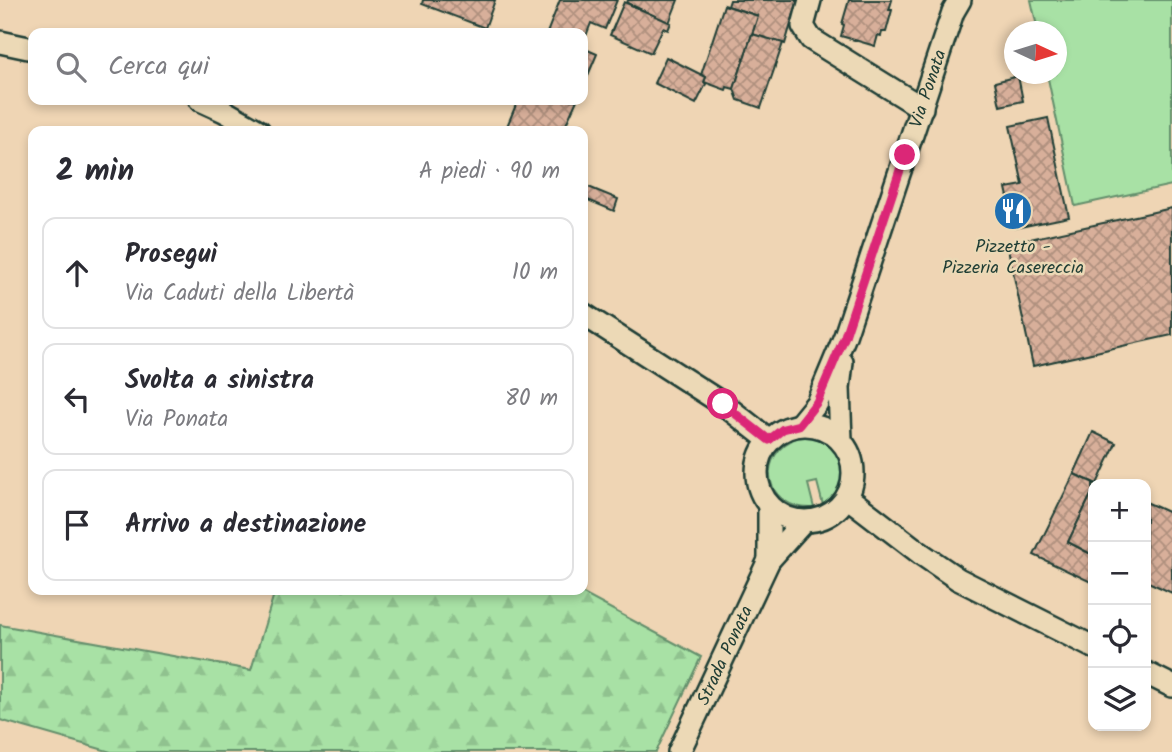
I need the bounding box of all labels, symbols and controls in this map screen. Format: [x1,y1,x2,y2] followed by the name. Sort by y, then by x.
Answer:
[1004,21,1067,84] north arrow
[28,28,588,105] search box
[108,46,209,88] text: Cerca qui
[902,46,956,132] street label: Via Ponata
[52,48,90,86] icon: search
[889,139,920,170] route end
[56,148,134,196] text: 2 min
[419,154,560,190] text: A piedi · 90 m
[992,190,1034,232] restaurant icon: Pizzetto - Pizzeria Casereccia
[942,233,1084,283] place label: Pizzetto - Pizzeria Casereccia
[125,234,217,276] text: Prosegui
[58,254,96,292] icon: ahead
[512,255,558,291] text: 10 m
[125,276,354,312] text: Via Caduti della Libertà
[125,360,314,402] text: Svolta a sinistra
[58,380,96,418] icon: left
[505,381,558,417] text: 80 m
[707,388,738,419] route start
[125,402,228,438] text: Via Ponata
[1088,479,1151,731] map controls
[1088,479,1151,542] button: +
[125,504,366,546] text: Arrivo a destinazione
[58,506,96,544] icon: arrive
[1088,542,1151,605] button: −
[690,601,762,710] street label: Strada Ponata
[1088,605,1151,668] button: locate
[1088,668,1151,731] button: layers

